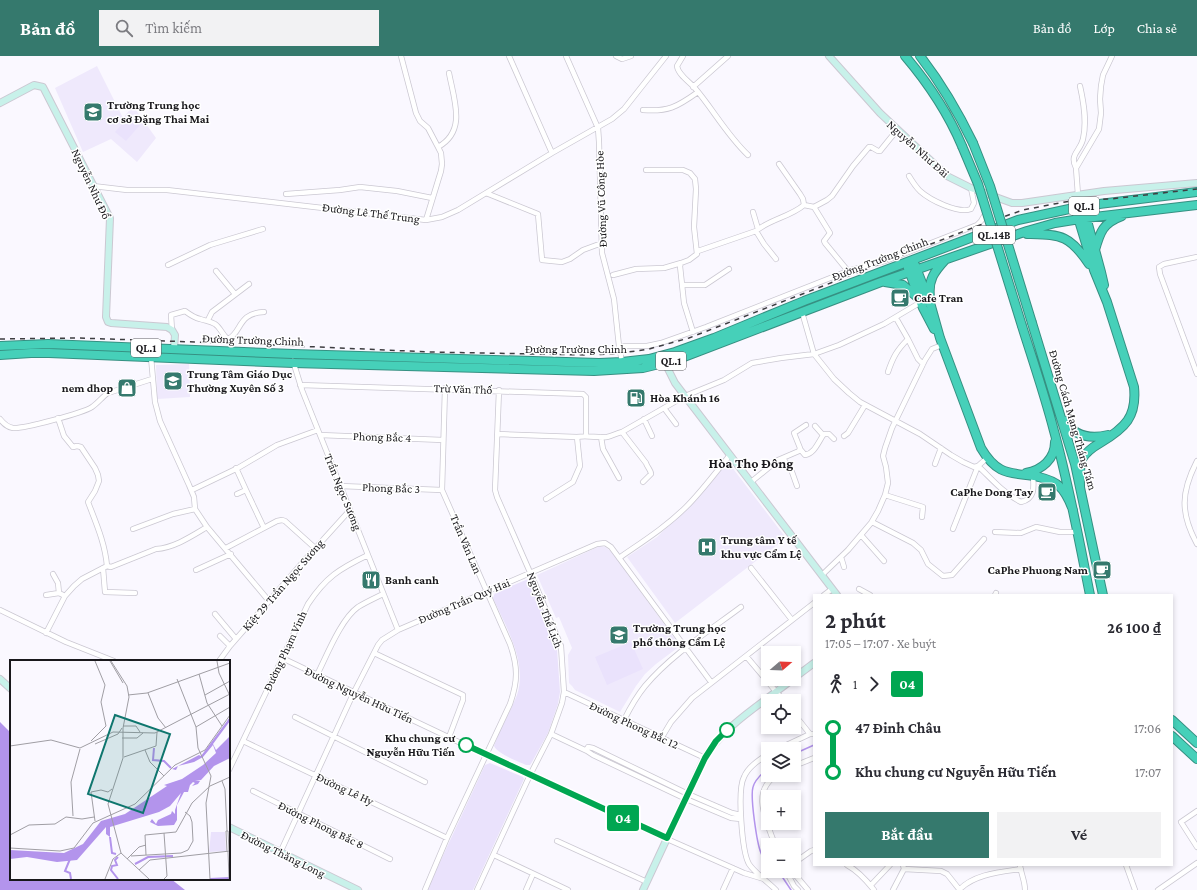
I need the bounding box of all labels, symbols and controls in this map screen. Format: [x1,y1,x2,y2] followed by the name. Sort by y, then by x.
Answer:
[99,10,379,46] search box
[113,17,135,39] icon: search
[20,18,75,39] text: Bản đồ
[145,20,202,36] text: Tìm kiếm
[1033,20,1072,36] text: Bản đồ
[1094,20,1115,36] text: Lớp
[1137,20,1177,36] text: Chia sẻ
[107,98,210,126] place label: Trường Trung học cơ sở Đặng Thai Mai
[82,101,104,123] school or university icon: Trường Trung học cơ sở Đặng Thai Mai
[884,117,952,181] street label: Nguyễn Như Đãi
[69,147,113,222] street label: Nguyễn Như Đổ
[592,150,610,248] street label: Đường Vũ Công Hòe
[1069,197,1099,215] road number: QL.1
[321,200,421,226] street label: Đường Lê Thế Trung
[973,226,1015,244] road number: QL.14B
[830,234,931,284] street label: Đường Trường Chinh
[889,287,911,309] cafe icon: Cafe Tran
[914,291,963,305] place label: Cafe Tran
[202,331,305,349] street label: Đường Trường Chinh
[131,339,161,357] road number: QL.1
[525,342,628,356] street label: Đường Trường Chinh
[1046,348,1100,492] street label: Đường Cách Mạng Tháng Tám
[656,352,686,370] road number: QL.1
[187,367,293,395] place label: Trung Tâm Giáo Dục Thường Xuyên Số 3
[162,370,184,392] school or university icon: Trung Tâm Giáo Dục Thường Xuyên Số 3
[116,377,138,399] shop icon: nem dhop
[62,381,113,395] place label: nem dhop
[433,381,493,397] street label: Trừ Văn Thố
[625,387,647,409] fuel station icon: Hòa Khánh 16
[650,391,720,405] place label: Hòa Khánh 16
[353,429,411,445] street label: Phong Bắc 4
[321,452,365,533] street label: Trần Ngọc Sương
[709,455,793,471] district label: Hòa Thọ Đông
[362,480,421,496] street label: Phong Bắc 3
[1036,481,1058,503] cafe icon: CaPhe Dong Tay
[950,485,1033,499] place label: CaPhe Dong Tay
[447,512,485,576] street label: Trần Văn Lan
[721,533,802,561] place label: Trung tâm Y tế khu vực Cẩm Lệ
[239,536,327,634] street label: Kiệt 29 Trần Ngọc Sương
[696,536,718,558] hospital icon: Trung tâm Y tế khu vực Cẩm Lệ
[1091,559,1113,581] cafe icon: CaPhe Phuong Nam
[988,563,1089,577] place label: CaPhe Phuong Nam
[360,569,382,591] restaurant icon: Banh canh
[524,570,566,651] street label: Nguyễn Thế Lịch
[385,573,439,587] place label: Banh canh
[416,575,512,627] street label: Đường Trần Quý Hai
[260,608,310,694] street label: Đường Phạm Vinh
[825,608,886,633] text: 2 phút
[1107,620,1161,636] text: 26 100 ₫
[633,621,726,649] place label: Trường Trung học phổ thông Cẩm Lệ
[608,624,630,646] school or university icon: Trường Trung học phổ thông Cẩm Lệ
[825,636,936,651] text: 17:05 – 17:07 · Xe buýt
[761,646,801,686] north arrow
[761,646,801,878] map controls
[10,660,230,880] inset map
[302,664,416,727] street label: Đường Nguyễn Hữu Tiến
[825,673,847,695] icon: walk
[863,673,885,695] icon: forward
[899,676,915,692] text: 04
[853,677,857,692] text: 1
[761,694,801,734] button: locate
[587,698,681,752] street label: Đường Phong Bắc 12
[855,720,941,736] text: 47 Đinh Châu
[1134,721,1161,736] text: 17:06
[719,722,735,738] unlabelled marker
[366,731,456,759] place label: Khu chung cư Nguyễn Hữu Tiến
[458,737,474,753] marker: Khu chung cư Nguyễn Hữu Tiến
[761,742,801,782] button: layers
[855,764,1056,780] text: Khu chung cư Nguyễn Hữu Tiến
[1135,765,1161,780] text: 17:07
[314,770,376,809] street label: Đường Lê Hy
[761,790,801,830] button: +
[276,798,366,852] street label: Đường Phong Bắc 8
[605,805,641,831] line badge: 04
[615,810,631,826] text: 04
[825,812,989,858] button: Bắt đầu
[997,812,1161,858] button: Vé
[239,828,328,881] street label: Đường Thăng Long
[761,838,801,878] button: −

